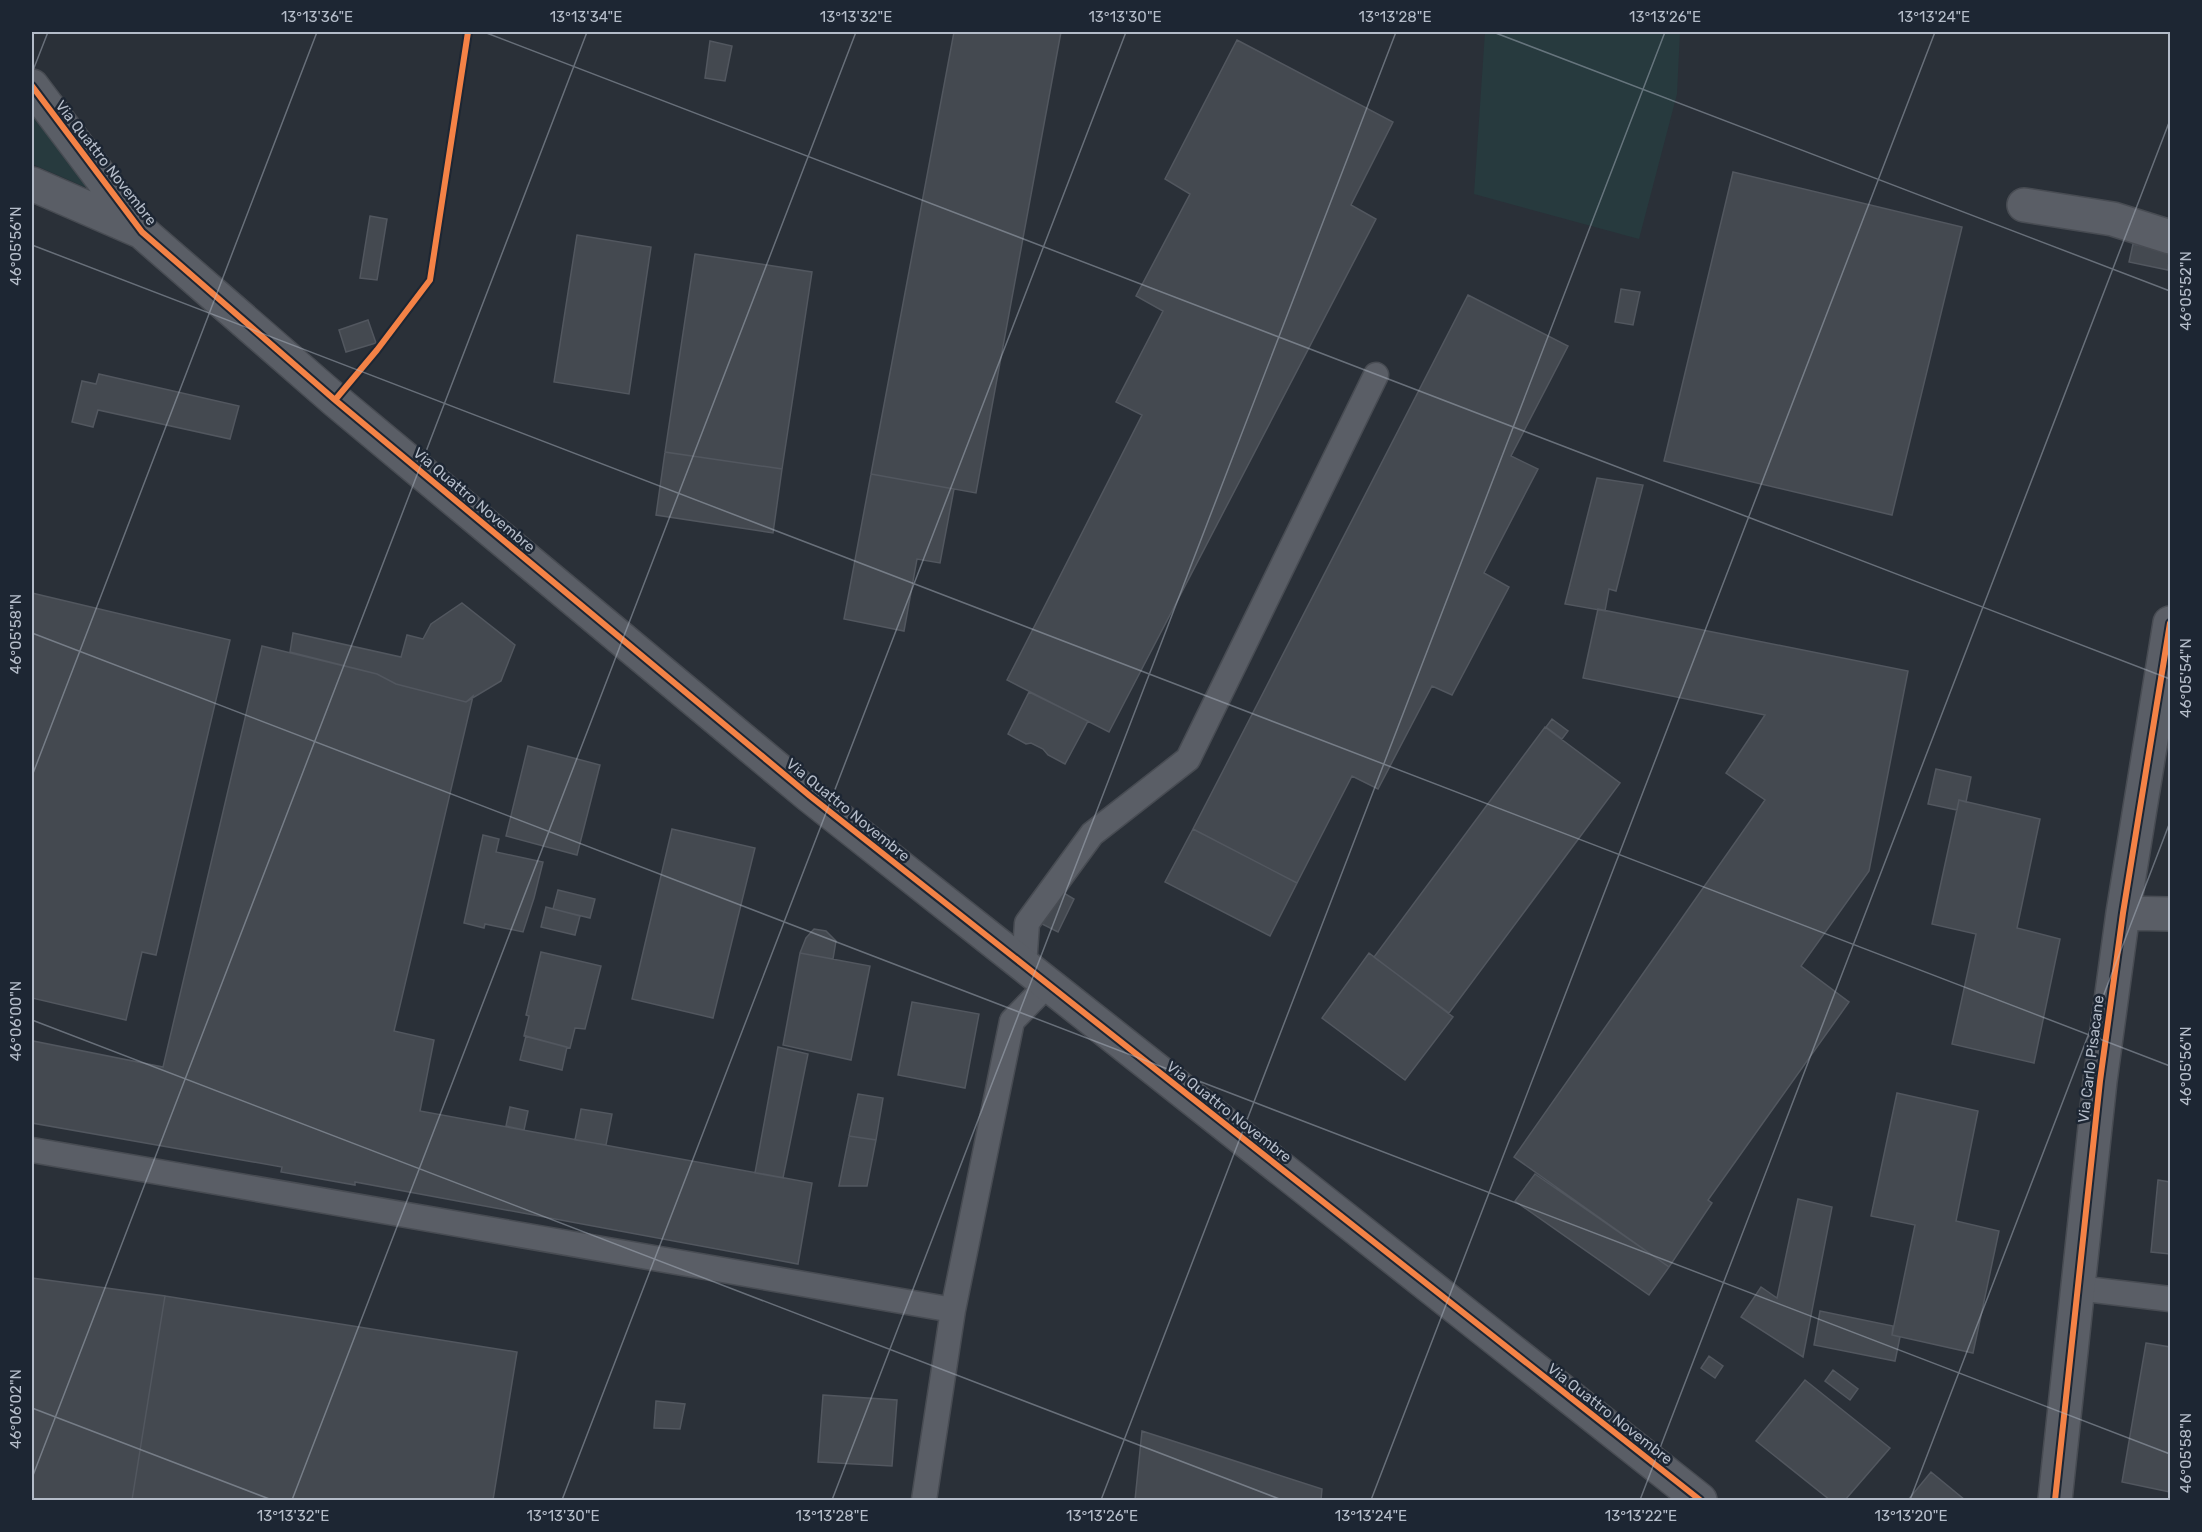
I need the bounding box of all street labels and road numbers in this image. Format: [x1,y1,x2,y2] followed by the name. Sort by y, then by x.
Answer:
[52,97,160,229] street label: Via Quattro Novembre
[409,444,539,556] street label: Via Quattro Novembre
[783,755,913,865] street label: Via Quattro Novembre
[2074,994,2108,1124] street label: Via Carlo Pisacane
[1163,1058,1295,1166] street label: Via Quattro Novembre
[1544,1360,1676,1468] street label: Via Quattro Novembre

